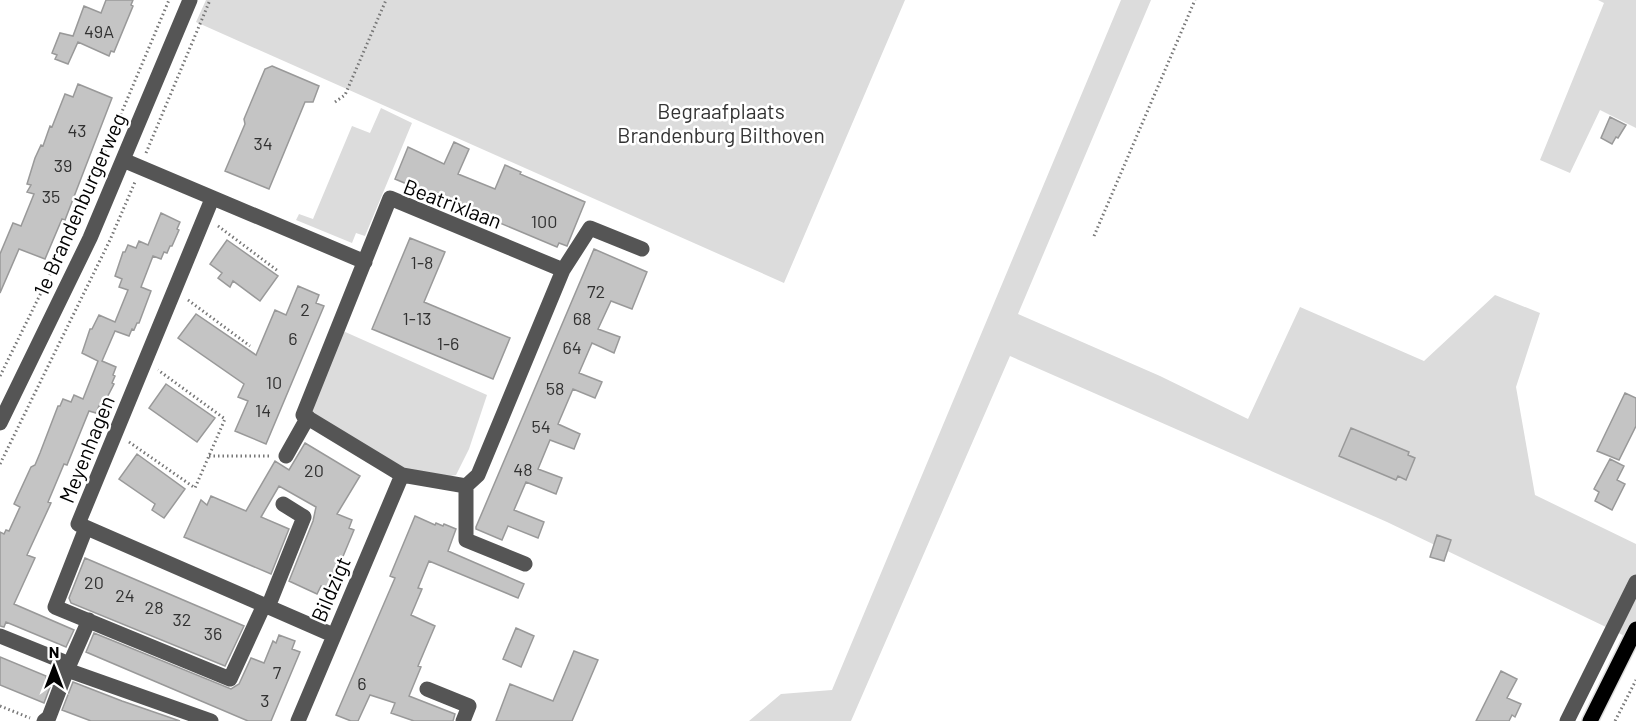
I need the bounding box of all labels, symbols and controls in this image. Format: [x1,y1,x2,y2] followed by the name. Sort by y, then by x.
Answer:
[84,20,114,42] house number: 49A
[617,98,825,147] park label: Begraafplaats Brandenburg Bilthoven
[27,109,131,299] street label: 1e Brandenburgerweg
[67,119,87,141] house number: 43
[253,132,273,154] house number: 34
[54,154,72,176] house number: 39
[400,173,506,233] street label: Beatrixlaan
[42,185,60,207] house number: 35
[531,210,557,232] house number: 100
[411,251,433,273] house number: 1-8
[587,280,605,302] house number: 72
[300,298,310,320] house number: 2
[403,307,431,329] house number: 1-13
[573,307,591,329] house number: 68
[288,327,298,349] house number: 6
[437,332,459,354] house number: 1-6
[562,336,582,358] house number: 64
[266,371,282,393] house number: 10
[546,377,564,399] house number: 58
[53,392,119,506] street label: Meyenhagen
[255,399,271,421] house number: 14
[531,415,551,437] house number: 54
[513,458,533,480] house number: 48
[304,459,324,481] house number: 20
[305,553,355,625] street label: Bildzigt
[84,571,104,593] house number: 20
[115,584,135,606] house number: 24
[144,596,164,618] house number: 28
[173,608,191,630] house number: 32
[204,622,222,644] house number: 36
[24,637,84,697] north arrow
[49,642,59,661] text: N
[273,661,282,683] house number: 7
[357,672,367,694] house number: 6
[260,689,270,711] house number: 3

